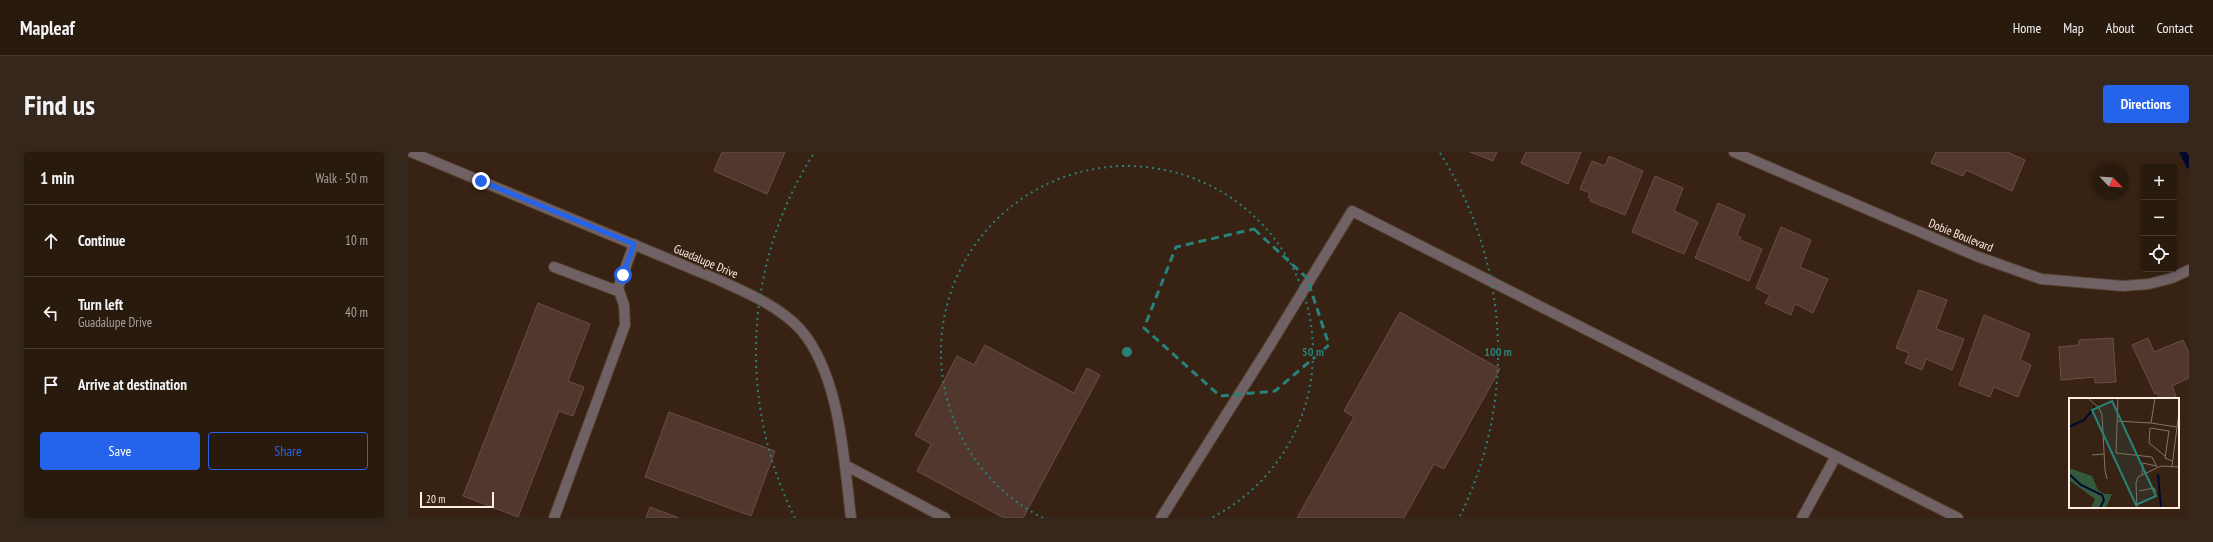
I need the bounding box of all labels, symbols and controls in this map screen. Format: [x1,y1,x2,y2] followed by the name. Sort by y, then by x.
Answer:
[20,16,75,40] text: Mapleaf
[2013,19,2041,37] text: Home
[2063,19,2084,37] text: Map
[2106,19,2135,37] text: About
[2157,19,2193,37] text: Contact
[2103,85,2189,123] button: Directions
[24,86,95,123] text: Find us
[2093,164,2129,200] north arrow
[2141,164,2177,272] map controls
[2141,164,2177,200] button: +
[40,167,74,189] text: 1 min
[316,170,368,187] text: Walk · 50 m
[472,172,490,190] route end
[2141,200,2177,236] button: −
[1927,215,1995,255] street label: Dobie Boulevard
[40,230,62,252] icon: ahead
[78,231,125,250] text: Continue
[345,232,368,249] text: 10 m
[2141,236,2177,272] button: locate
[672,241,740,281] street label: Guadalupe Drive
[614,266,632,284] route start
[78,295,123,314] text: Turn left
[40,302,62,324] icon: left
[345,304,368,321] text: 40 m
[78,314,152,331] text: Guadalupe Drive
[1302,344,1324,359] text: 50 m
[1484,344,1512,359] text: 100 m
[1120,345,1134,359] centre of rings
[40,374,62,396] icon: arrive
[78,375,187,394] text: Arrive at destination
[2069,398,2179,508] inset map
[40,432,200,470] button: Save
[208,432,368,470] button: Share
[420,490,494,509] scale bar
[426,492,445,506] text: 20 m

